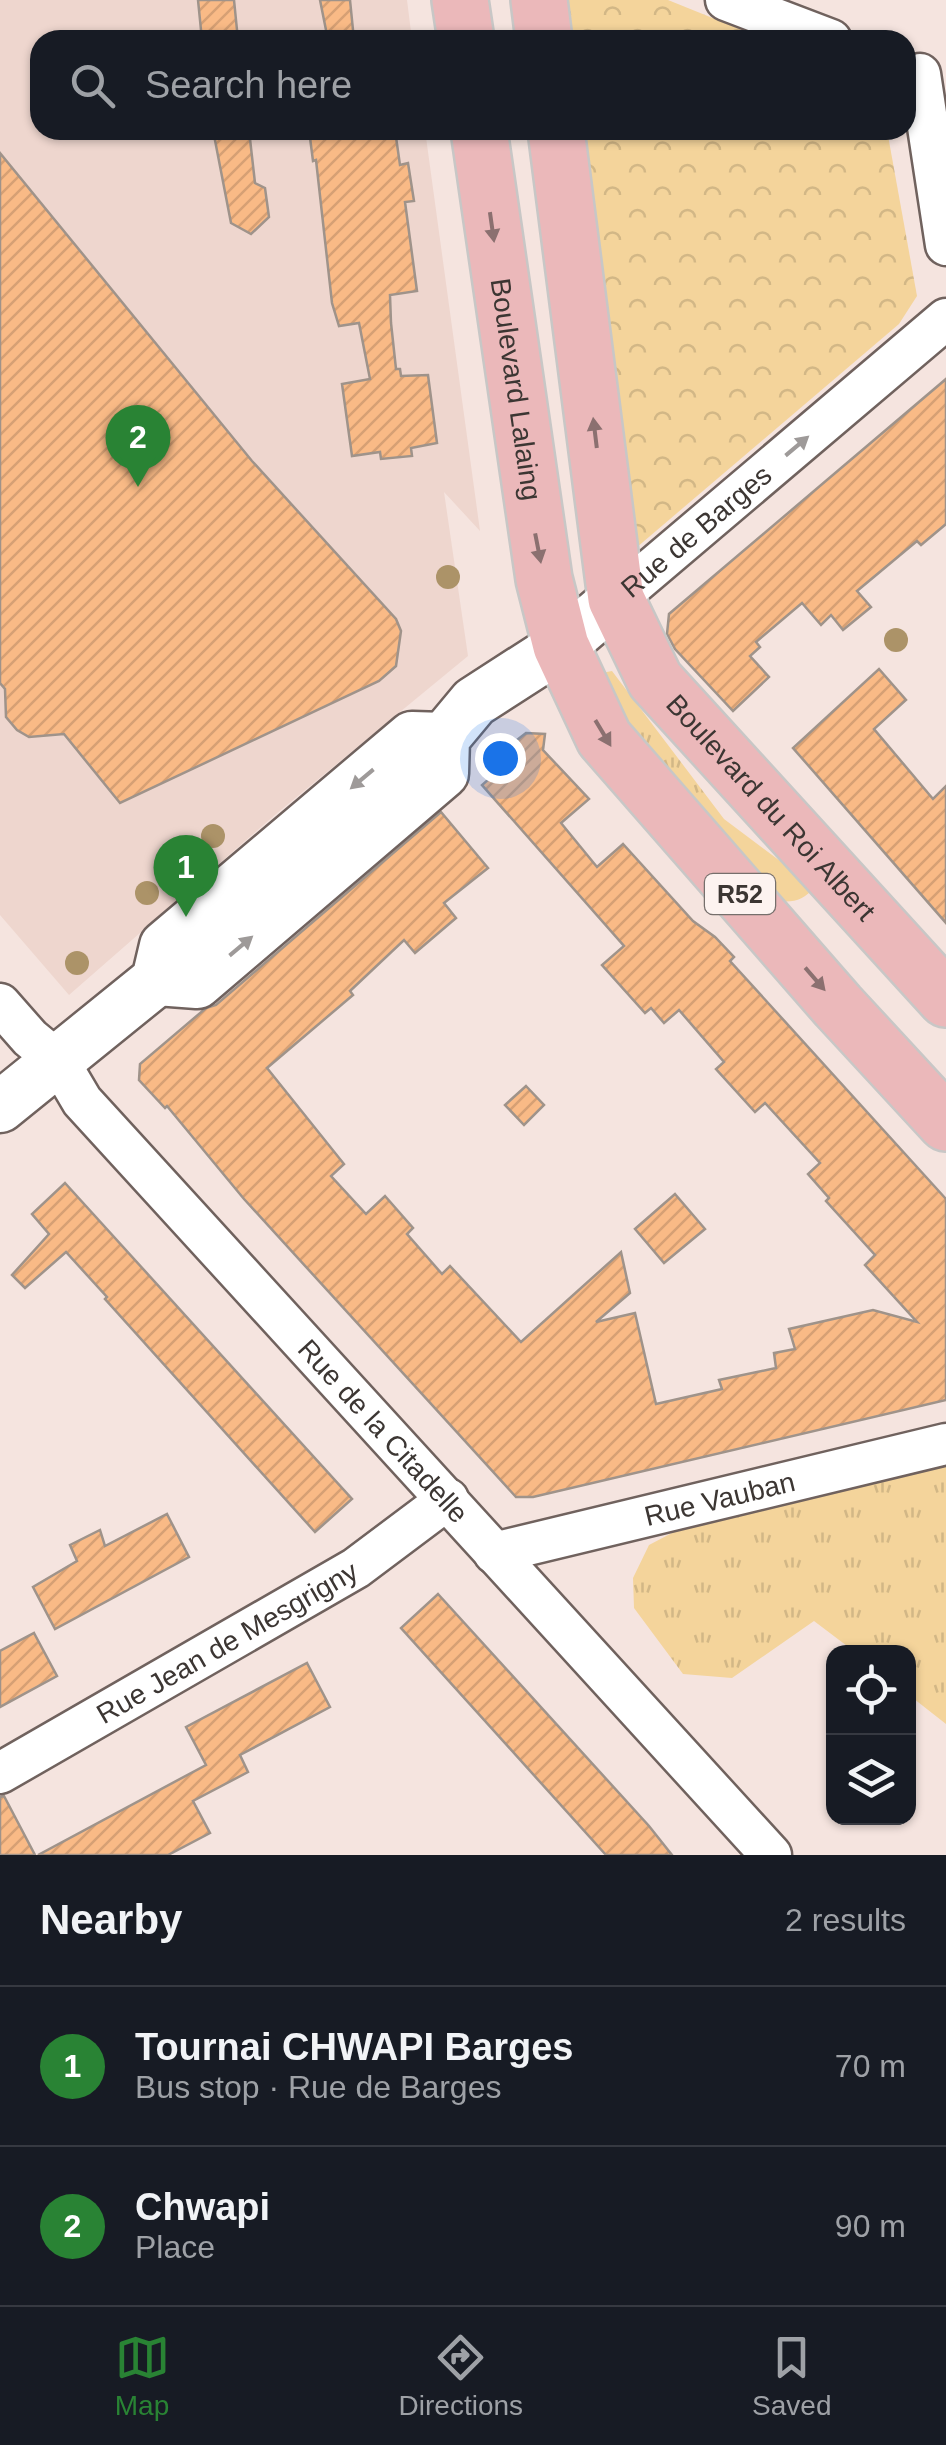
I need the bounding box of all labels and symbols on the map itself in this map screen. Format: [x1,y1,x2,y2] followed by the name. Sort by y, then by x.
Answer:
[485,211,501,243] one-way arrow
[485,276,548,503] street label: Boulevard Lalaing
[106,404,170,487] pin: 2
[587,417,603,449] one-way arrow
[785,435,810,457] one-way arrow
[615,459,777,603] street label: Rue de Barges
[531,533,547,564] one-way arrow
[660,688,882,927] street label: Boulevard du Roi Albert
[594,720,612,748] one-way arrow
[475,733,526,784] your location
[349,768,374,789] one-way arrow
[154,834,218,917] pin: 1
[705,874,775,914] road number: R52
[228,935,253,957] one-way arrow
[804,967,826,992] one-way arrow
[292,1333,475,1529] street label: Rue de la Citadelle
[641,1466,798,1532] street label: Rue Vauban
[91,1555,363,1730] street label: Rue Jean de Mesgrigny

